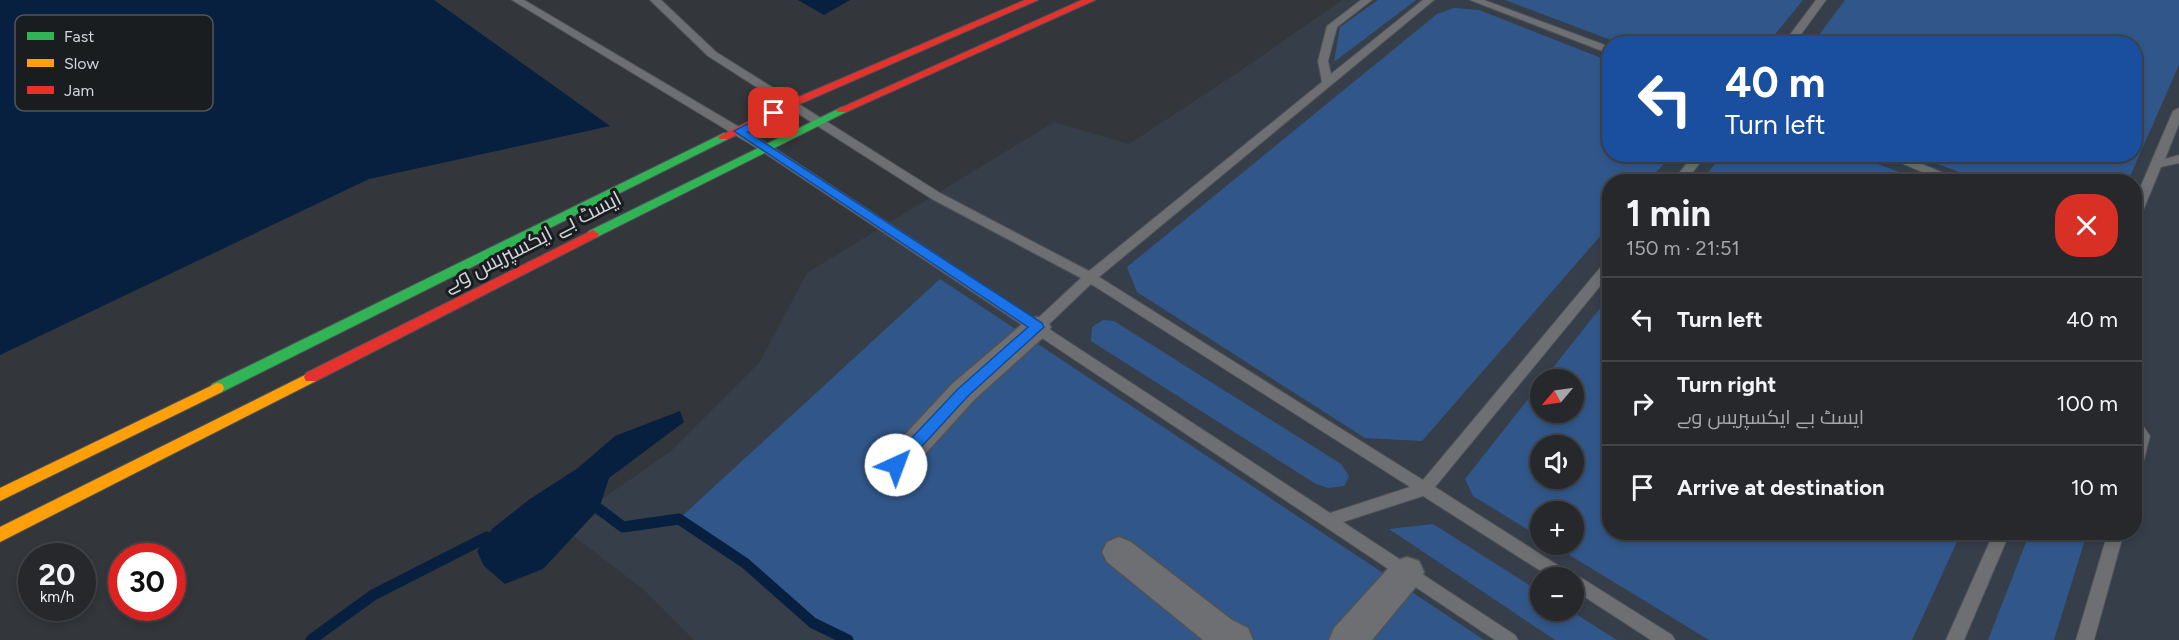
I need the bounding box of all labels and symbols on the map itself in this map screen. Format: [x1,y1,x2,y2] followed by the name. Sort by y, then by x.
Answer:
[15,15,213,111] legend
[64,27,94,46] text: Fast
[64,54,99,73] text: Slow
[64,81,94,100] text: Jam
[748,87,799,138] pin
[439,185,626,299] street label: ایسٹ بے ایکسپریس وے
[1530,369,1584,423] north arrow
[864,433,928,497] position arrow
[108,543,186,621] speed limit sign: 30

